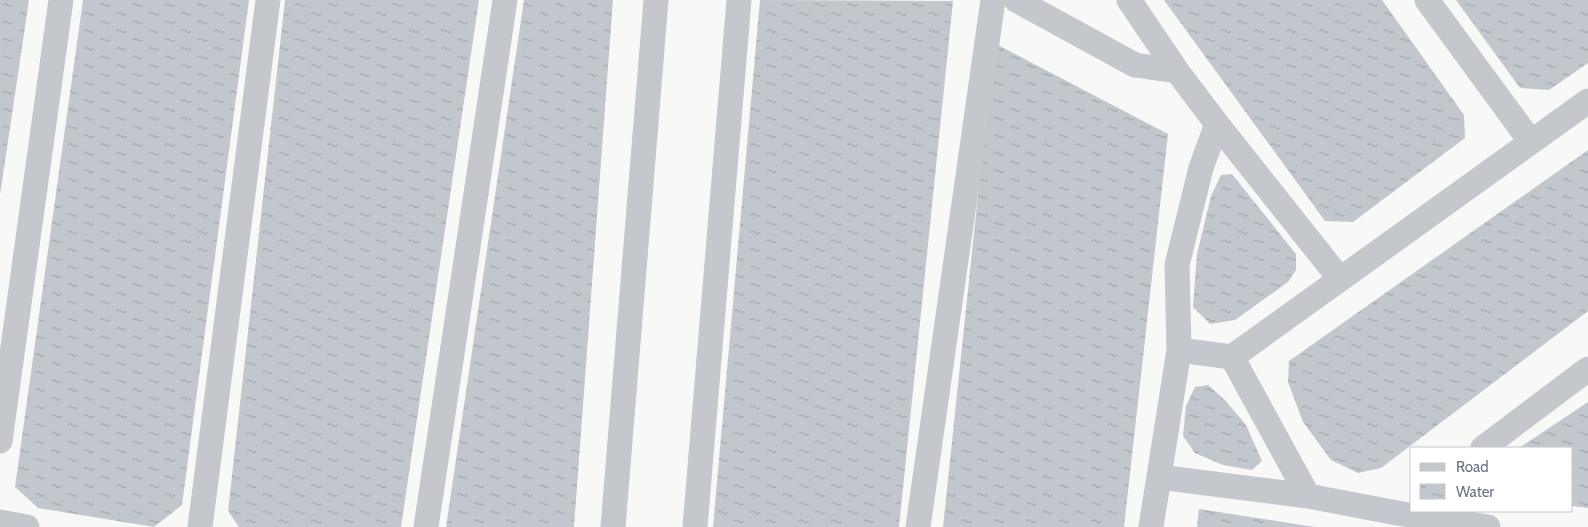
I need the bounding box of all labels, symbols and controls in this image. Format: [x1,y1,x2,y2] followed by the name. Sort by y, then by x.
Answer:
[1410,447,1573,512] legend
[1456,458,1489,476] text: Road
[1456,483,1494,501] text: Water

